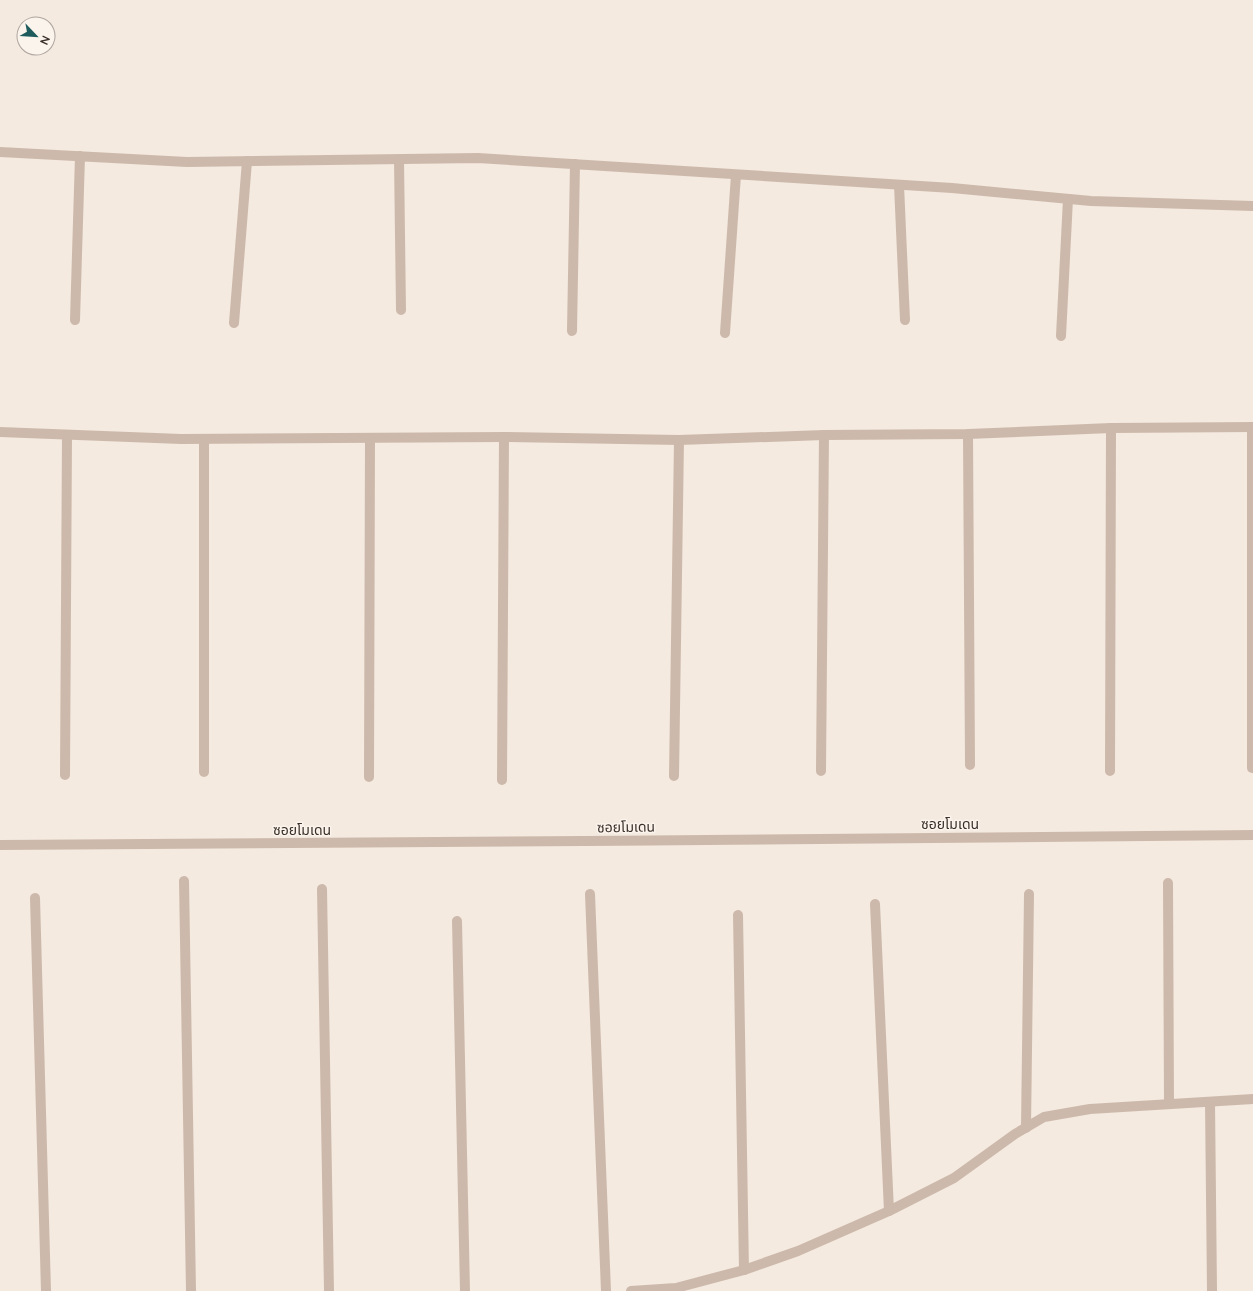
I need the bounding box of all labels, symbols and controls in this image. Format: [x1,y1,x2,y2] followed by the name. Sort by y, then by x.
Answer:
[16,16,56,56] north arrow
[38,34,53,47] text: N
[921,815,979,832] street label: ซอยโมเดน
[597,817,655,836] street label: ซอยโมเดน
[273,821,331,838] street label: ซอยโมเดน

